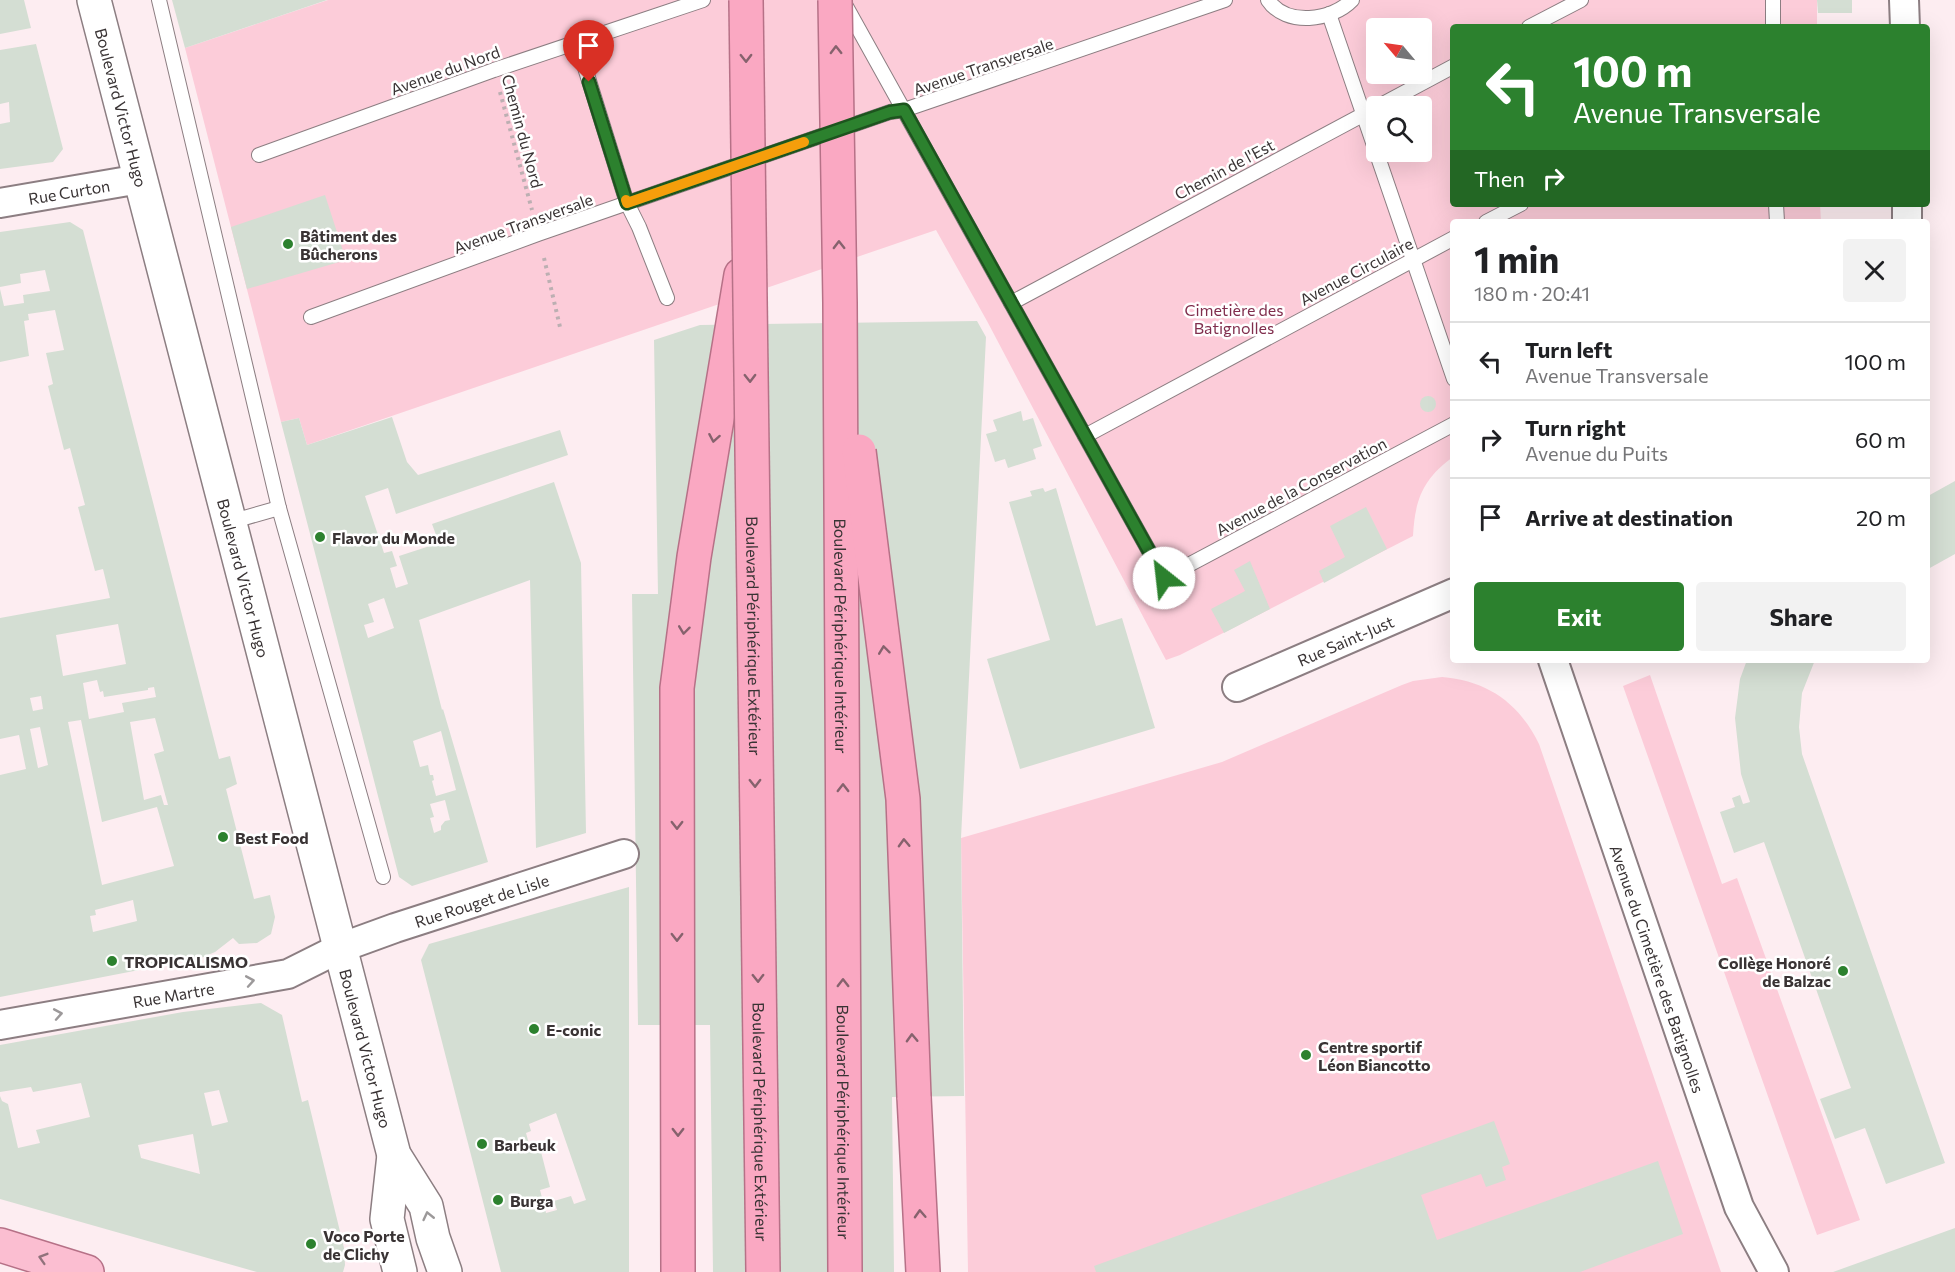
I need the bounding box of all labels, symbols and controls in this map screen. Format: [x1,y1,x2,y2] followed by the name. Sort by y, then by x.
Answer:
[1366,18,1432,84] north arrow
[1366,18,1432,162] map controls
[563,20,614,82] pin
[92,26,152,189] street label: Boulevard Victor Hugo
[572,29,605,62] icon: arrive
[910,33,1056,99] street label: Avenue Transversale
[388,41,502,99] street label: Avenue du Nord
[1573,44,1693,96] text: 100 m
[829,45,842,54] one-way arrow
[1474,48,1552,126] icon: left
[740,54,752,63] one-way arrow
[499,72,547,190] street label: Chemin du Nord
[1366,96,1432,162] button: search
[1573,96,1821,129] text: Avenue Transversale
[1171,135,1277,203] street label: Chemin de l'Est
[1537,162,1570,195] icon: right
[1474,165,1525,192] text: Then
[27,175,111,208] street label: Rue Curton
[451,189,595,257] street label: Avenue Transversale
[300,226,397,263] place label: Bâtiment des Bûcherons
[1296,233,1416,309] street label: Avenue Circulaire
[1474,236,1559,280] text: 1 min
[281,237,295,251] marker: Bâtiment des Bûcherons
[1843,239,1906,302] button: close
[833,240,846,249] one-way arrow
[1474,281,1590,305] text: 180 m · 20:41
[1184,300,1284,337] park label: Cimetière des Batignolles
[1525,336,1612,363] text: Turn left
[1474,345,1507,378] icon: left
[1844,348,1906,375] text: 100 m
[1525,363,1709,387] text: Avenue Transversale
[744,373,756,382] one-way arrow
[1525,414,1626,441] text: Turn right
[1474,423,1507,456] icon: right
[1855,426,1906,453] text: 60 m
[708,433,720,442] one-way arrow
[1213,433,1389,539] street label: Avenue de la Conservation
[1525,441,1668,465] text: Avenue du Puits
[214,496,274,659] street label: Boulevard Victor Hugo
[1474,501,1507,534] icon: arrive
[1525,504,1733,531] text: Arrive at destination
[1856,504,1906,531] text: 20 m
[743,516,766,756] street label: Boulevard Périphérique Extérieur
[832,518,852,754] street label: Boulevard Périphérique Intérieur
[332,528,455,547] place label: Flavor du Monde
[313,530,327,544] marker: Flavor du Monde
[1132,546,1196,610] position arrow
[1474,582,1684,651] button: Exit
[1696,582,1906,651] button: Share
[1294,611,1397,669] street label: Rue Saint-Just
[679,626,691,635] one-way arrow
[878,645,891,654] one-way arrow
[749,778,761,787] one-way arrow
[837,783,849,792] one-way arrow
[671,821,683,830] one-way arrow
[235,828,309,847] place label: Best Food
[216,830,230,844] marker: Best Food
[898,839,911,848] one-way arrow
[1607,842,1709,1095] street label: Avenue du Cimetière des Batignolles
[412,869,551,931] street label: Rue Rouget de Lisle
[671,933,683,942] one-way arrow
[124,952,248,971] place label: TROPICALISMO
[1718,953,1831,990] place label: Collège Honoré de Balzac
[105,954,119,968] marker: TROPICALISMO
[1836,964,1850,978] marker: Collège Honoré de Balzac
[337,967,396,1130] street label: Boulevard Victor Hugo
[752,973,764,982] one-way arrow
[244,975,254,988] one-way arrow
[131,978,215,1011] street label: Rue Martre
[837,978,849,987] one-way arrow
[750,1002,772,1242] street label: Boulevard Périphérique Extérieur
[834,1004,854,1240] street label: Boulevard Périphérique Intérieur
[53,1009,62,1021] one-way arrow
[546,1020,601,1039] place label: E-conic
[527,1022,541,1036] marker: E-conic
[906,1034,918,1043] one-way arrow
[1318,1037,1431,1074] place label: Centre sportif Léon Biancotto
[1299,1048,1313,1062] marker: Centre sportif Léon Biancotto
[672,1128,684,1137] one-way arrow
[494,1135,557,1154] place label: Barbeuk
[475,1137,489,1151] marker: Barbeuk
[510,1191,553,1210] place label: Burga
[491,1193,505,1207] marker: Burga
[913,1209,926,1218] one-way arrow
[423,1211,436,1221] one-way arrow
[323,1226,405,1263] place label: Voco Porte de Clichy
[304,1237,318,1251] marker: Voco Porte de Clichy
[38,1253,49,1265] one-way arrow

